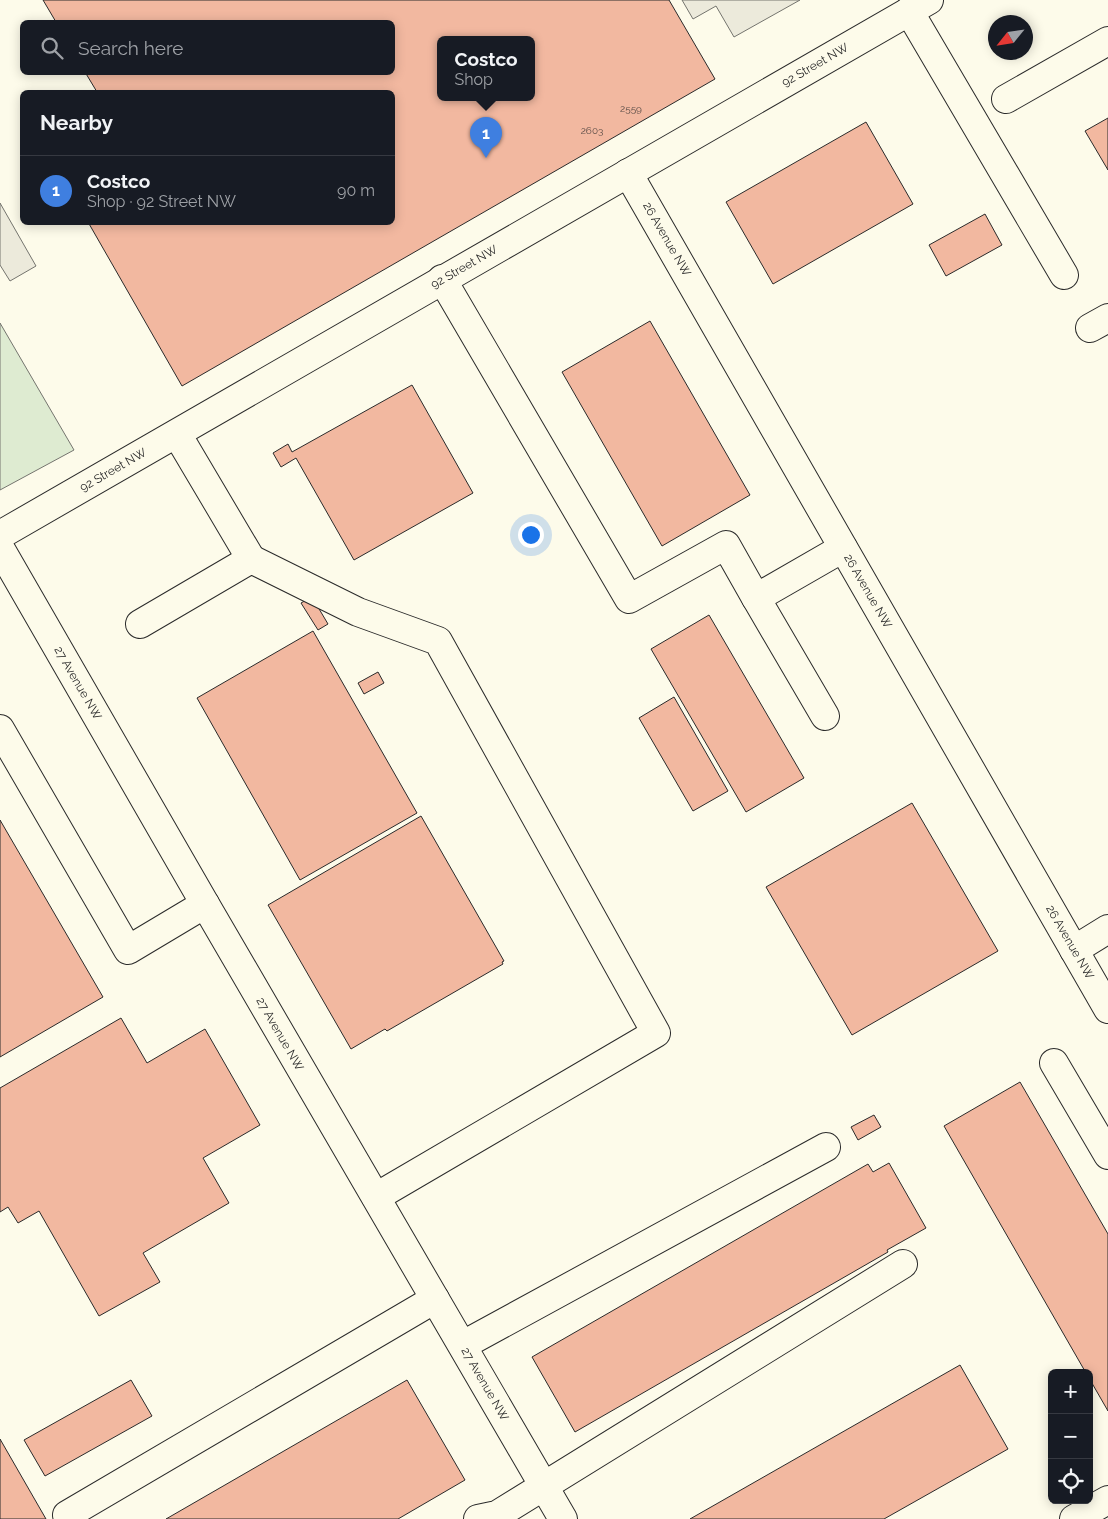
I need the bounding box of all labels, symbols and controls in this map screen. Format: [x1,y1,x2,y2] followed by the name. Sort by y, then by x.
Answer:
[988,15,1033,60] north arrow
[20,20,395,75] search box
[38,34,66,62] icon: search
[437,36,535,101] popup
[78,37,184,59] text: Search here
[779,40,851,90] street label: 92 Street NW
[454,48,518,70] text: Costco
[454,70,493,89] text: Shop
[620,103,642,114] house number: 2559
[40,110,113,135] text: Nearby
[470,117,502,158] pin: 1
[581,125,603,136] house number: 2603
[87,170,150,192] text: Costco
[52,181,60,200] text: 1
[337,181,375,200] text: 90 m
[87,192,236,211] text: Shop · 92 Street NW
[640,199,694,279] street label: 26 Avenue NW
[428,242,500,292] street label: 92 Street NW
[77,445,149,495] street label: 92 Street NW
[518,522,544,548] your location
[841,551,895,631] street label: 26 Avenue NW
[51,644,105,723] street label: 27 Avenue NW
[1043,902,1097,982] street label: 26 Avenue NW
[253,995,307,1074] street label: 27 Avenue NW
[458,1345,512,1424] street label: 27 Avenue NW
[1048,1369,1093,1504] map controls
[1048,1369,1093,1414] button: +
[1048,1414,1093,1459] button: −
[1048,1459,1093,1504] button: locate

